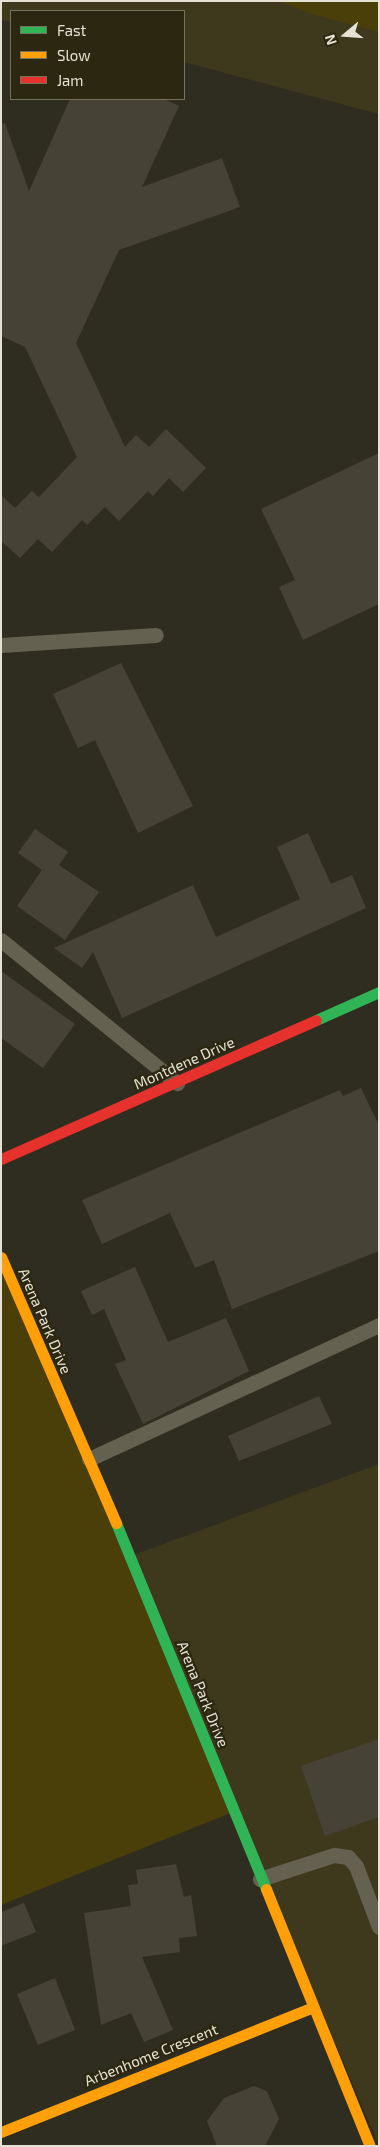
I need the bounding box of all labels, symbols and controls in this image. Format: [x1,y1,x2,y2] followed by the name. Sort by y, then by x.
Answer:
[10,10,185,100] legend
[320,10,370,60] north arrow
[57,21,86,39] text: Fast
[321,32,340,47] text: N
[57,46,91,64] text: Slow
[57,71,83,89] text: Jam
[131,1033,237,1093] street label: Montdene Drive
[15,1265,75,1377] street label: Arena Park Drive
[173,1638,233,1750] street label: Arena Park Drive
[82,2020,220,2090] street label: Arbenhome Crescent

